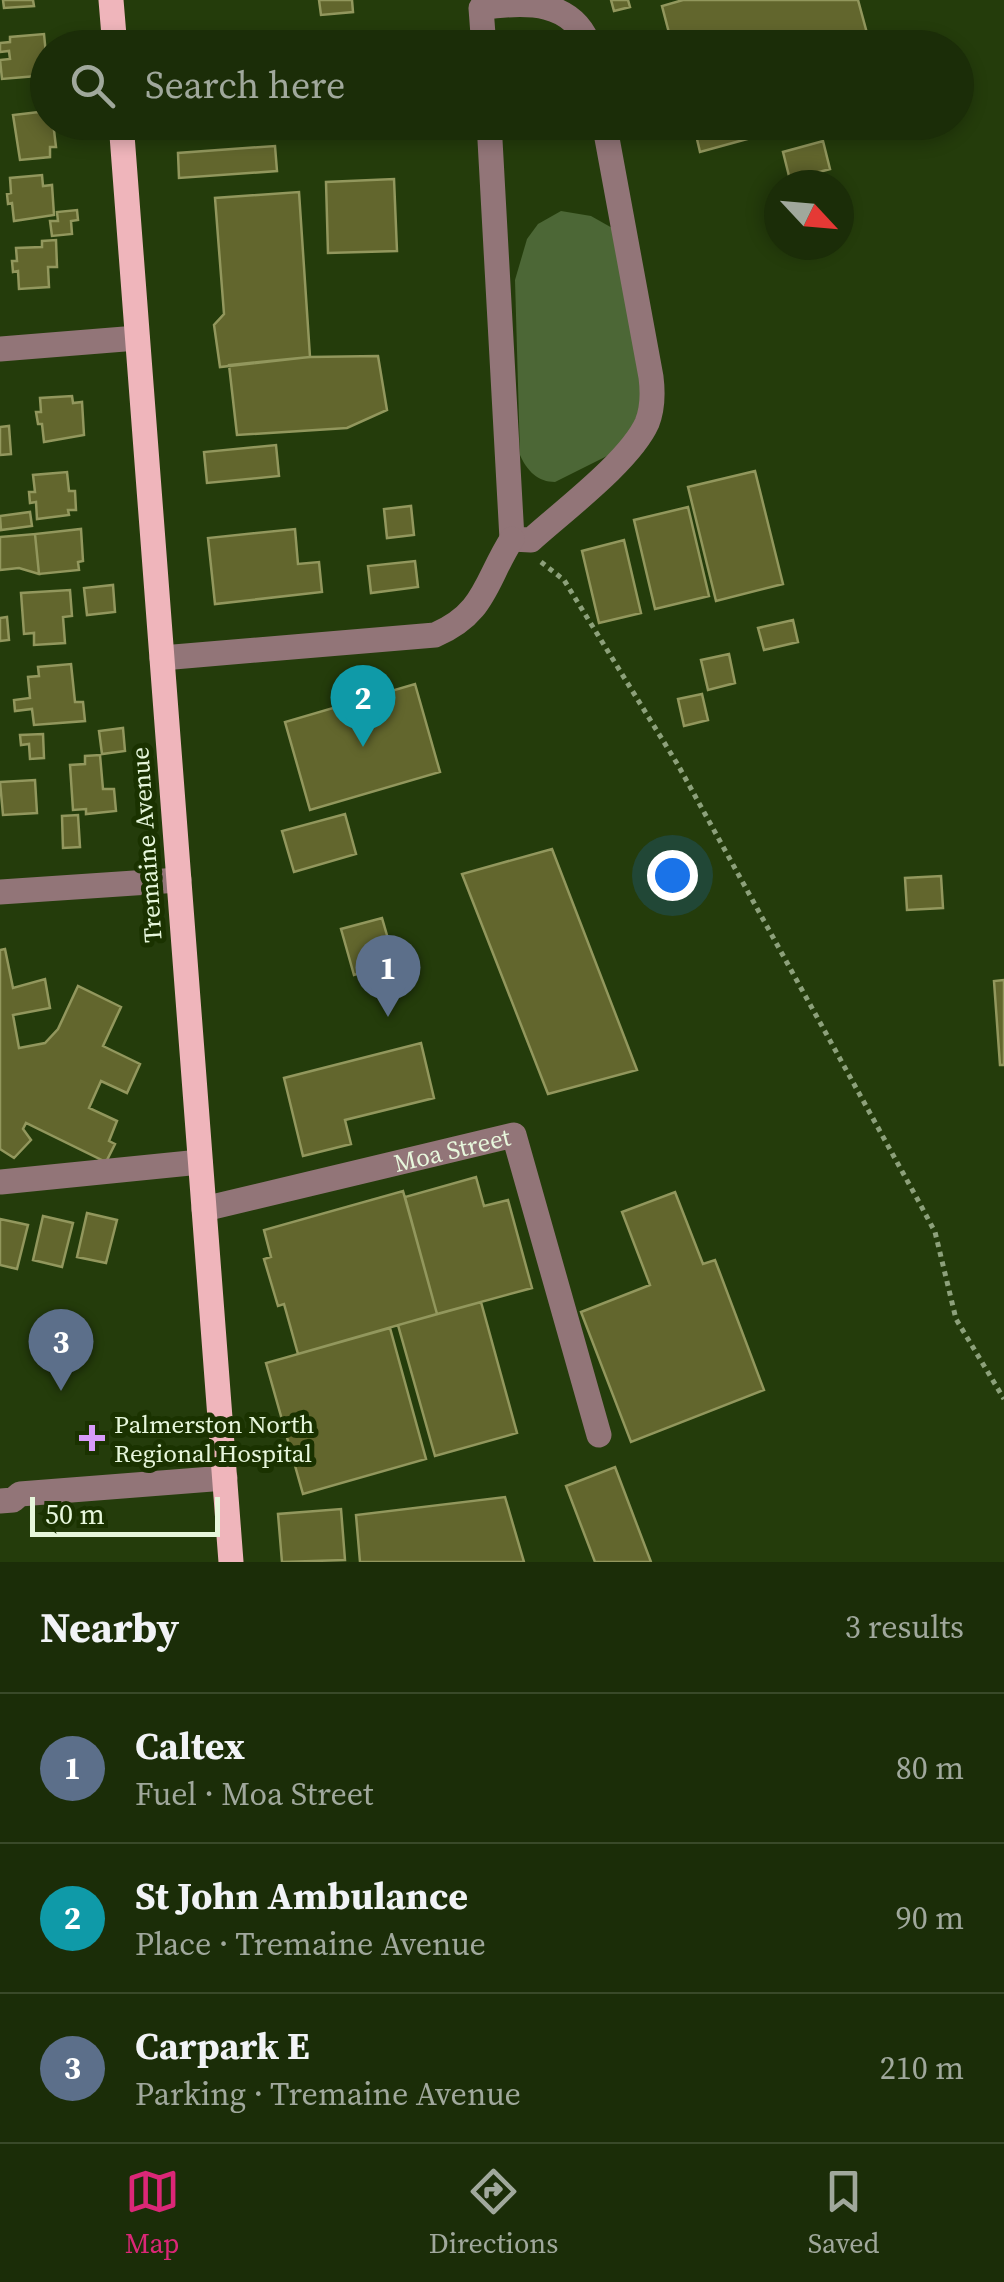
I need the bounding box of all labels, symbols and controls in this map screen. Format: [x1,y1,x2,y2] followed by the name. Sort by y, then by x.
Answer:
[30,30,974,140] search box
[65,58,120,113] icon: search
[145,59,345,111] text: Search here
[764,170,854,260] north arrow
[330,664,396,747] pin: 2
[122,746,170,944] street label: Tremaine Avenue
[647,850,698,901] your location
[356,934,420,1017] pin: 1
[390,1119,515,1180] street label: Moa Street
[28,1308,94,1391] pin: 3
[114,1407,314,1470] place label: Palmerston North Regional Hospital
[79,1425,105,1451] marker: Palmerston North Regional Hospital
[30,1492,220,1536] scale bar
[45,1495,105,1533] text: 50 m
[40,1598,179,1656] text: Nearby
[845,1605,964,1649] text: 3 results
[135,1720,245,1772] text: Caltex
[64,1746,81,1790] text: 1
[896,1746,964,1790] text: 80 m
[135,1772,374,1816] text: Fuel · Moa Street
[135,1870,468,1922] text: St John Ambulance
[64,1896,81,1940] text: 2
[896,1896,964,1940] text: 90 m
[135,1922,486,1966] text: Place · Tremaine Avenue
[135,2020,310,2072] text: Carpark E
[64,2046,81,2090] text: 3
[880,2046,964,2090] text: 210 m
[135,2072,521,2116] text: Parking · Tremaine Avenue
[125,2164,180,2262] tab: Map
[429,2164,558,2262] tab: Directions
[808,2164,879,2262] tab: Saved

